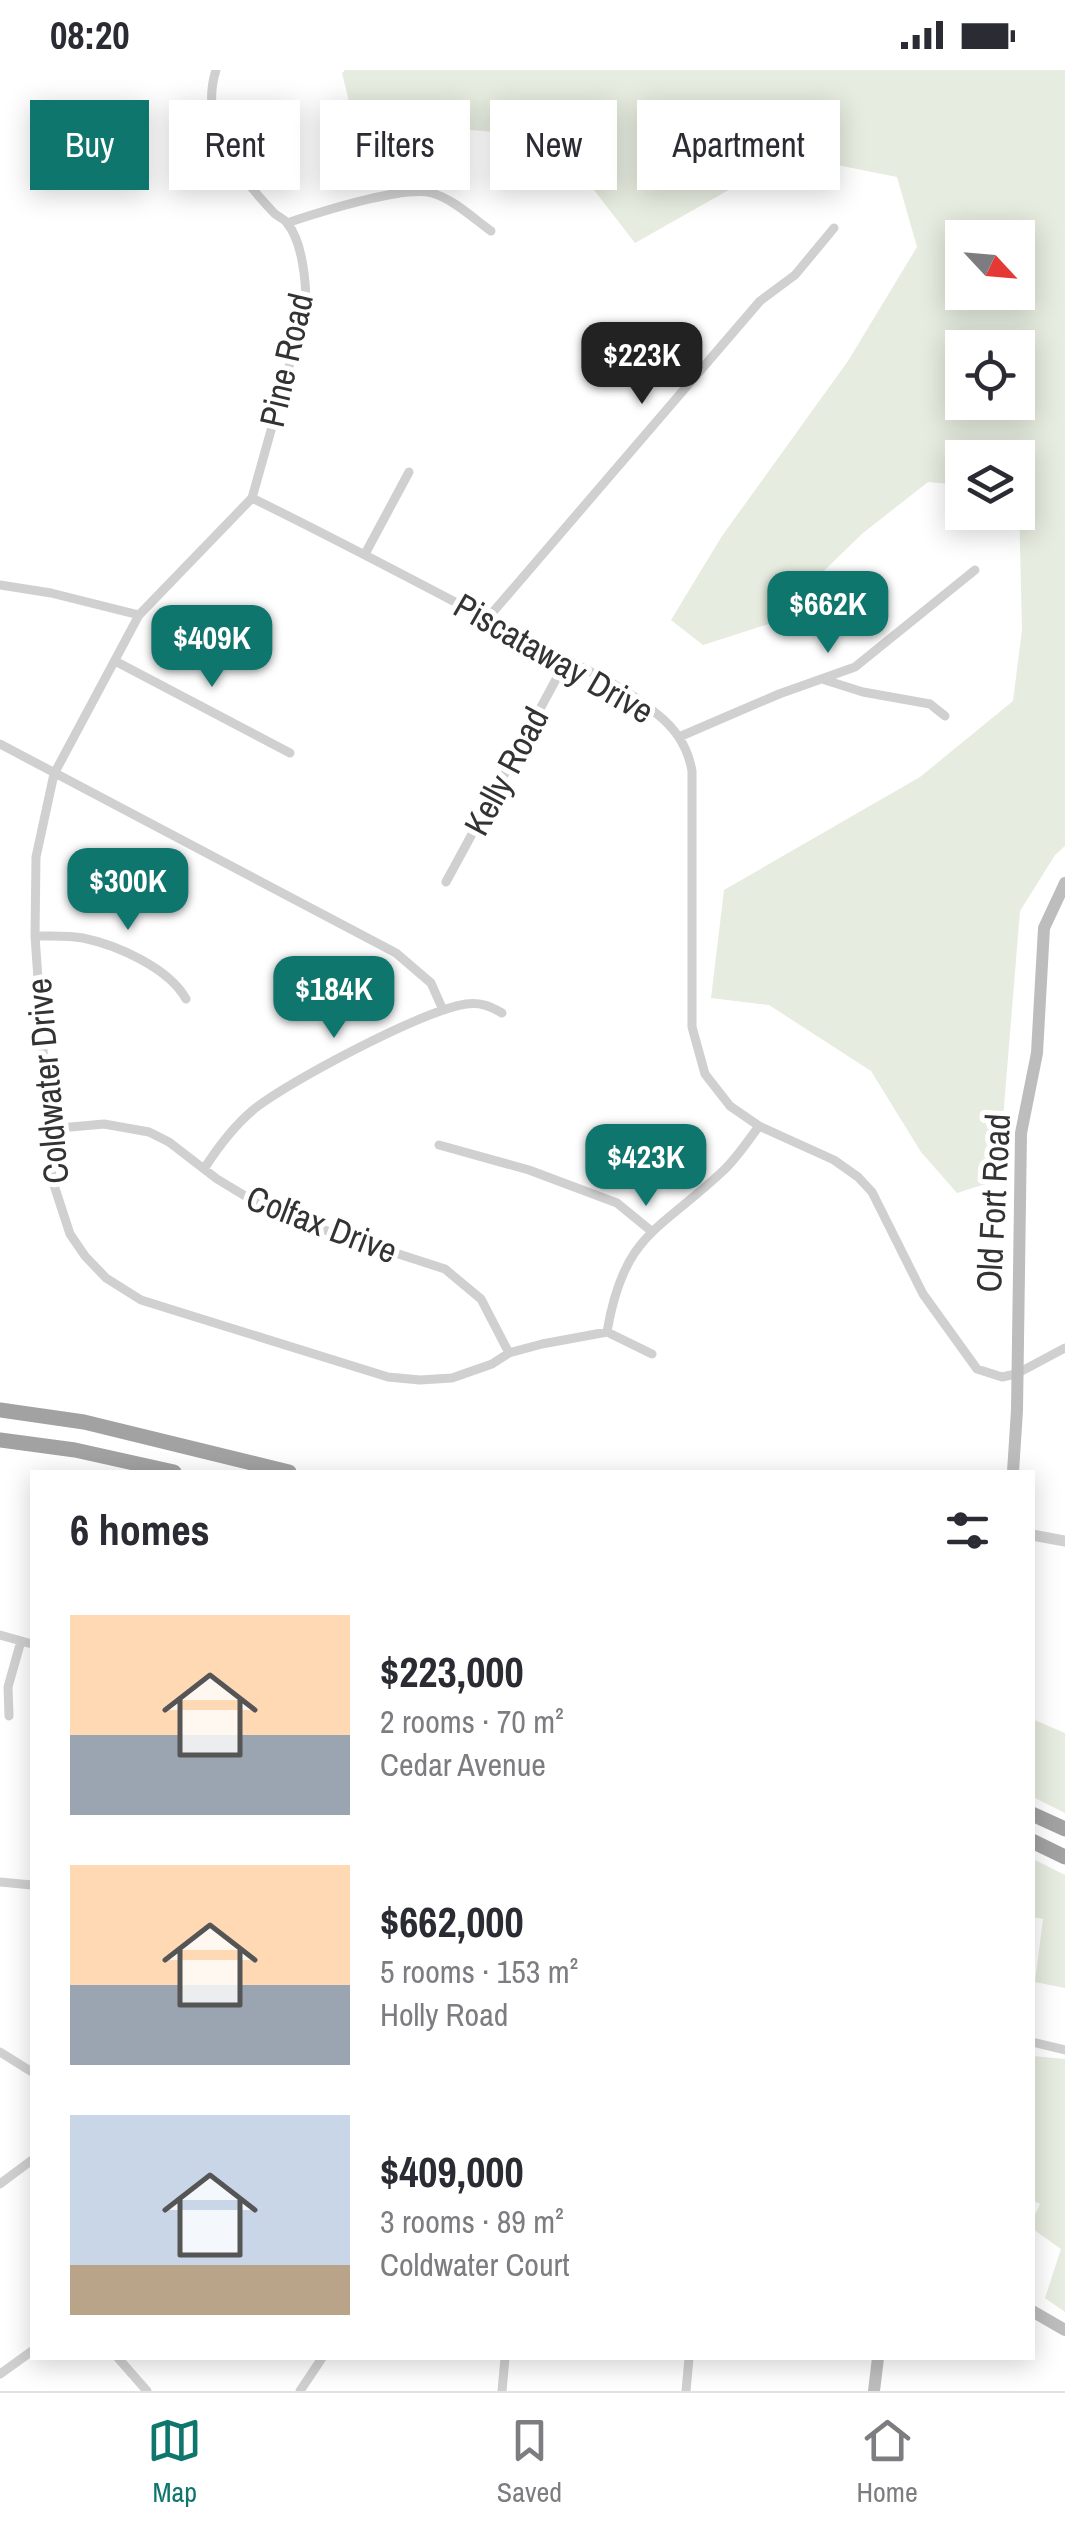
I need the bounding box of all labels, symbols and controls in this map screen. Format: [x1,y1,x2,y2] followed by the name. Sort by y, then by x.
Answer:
[50,10,130,61] text: 08:20
[30,100,149,190] chip: Buy
[169,100,300,190] chip: Rent
[320,100,470,190] chip: Filters
[490,100,617,190] chip: New
[637,100,840,190] chip: Apartment
[945,220,1035,310] north arrow
[945,220,1035,530] map controls
[248,289,324,431] street label: Pine Road
[572,322,712,407] pin: $223K
[945,330,1035,420] button: locate
[603,333,681,376] text: $223K
[945,440,1035,530] button: layers
[758,571,898,656] pin: $662K
[446,582,662,734] street label: Piscataway Drive
[789,582,867,625] text: $662K
[142,605,282,690] pin: $409K
[173,616,251,659] text: $409K
[453,699,559,843] street label: Kelly Road
[58,848,198,933] pin: $300K
[89,859,167,902] text: $300K
[264,956,404,1041] pin: $184K
[295,967,373,1010] text: $184K
[15,976,79,1186] street label: Coldwater Drive
[965,1112,1021,1294] street label: Old Fort Road
[576,1124,716,1209] pin: $423K
[607,1135,685,1178] text: $423K
[240,1174,404,1274] street label: Colfax Drive
[70,1502,210,1558] text: 6 homes
[940,1503,995,1558] icon: filters
[380,1644,524,1700] text: $223,000
[150,1655,270,1775] icon: home
[380,1700,564,1743] text: 2 rooms · 70 m²
[380,1743,546,1786] text: Cedar Avenue
[380,1894,524,1950] text: $662,000
[150,1905,270,2025] icon: home
[380,1950,578,1993] text: 5 rooms · 153 m²
[380,1993,508,2036] text: Holly Road
[380,2144,524,2200] text: $409,000
[150,2155,270,2275] icon: home
[380,2200,564,2243] text: 3 rooms · 89 m²
[380,2243,570,2286] text: Coldwater Court
[147,2413,202,2511] tab: Map
[497,2413,562,2511] tab: Saved
[856,2413,918,2511] tab: Home

